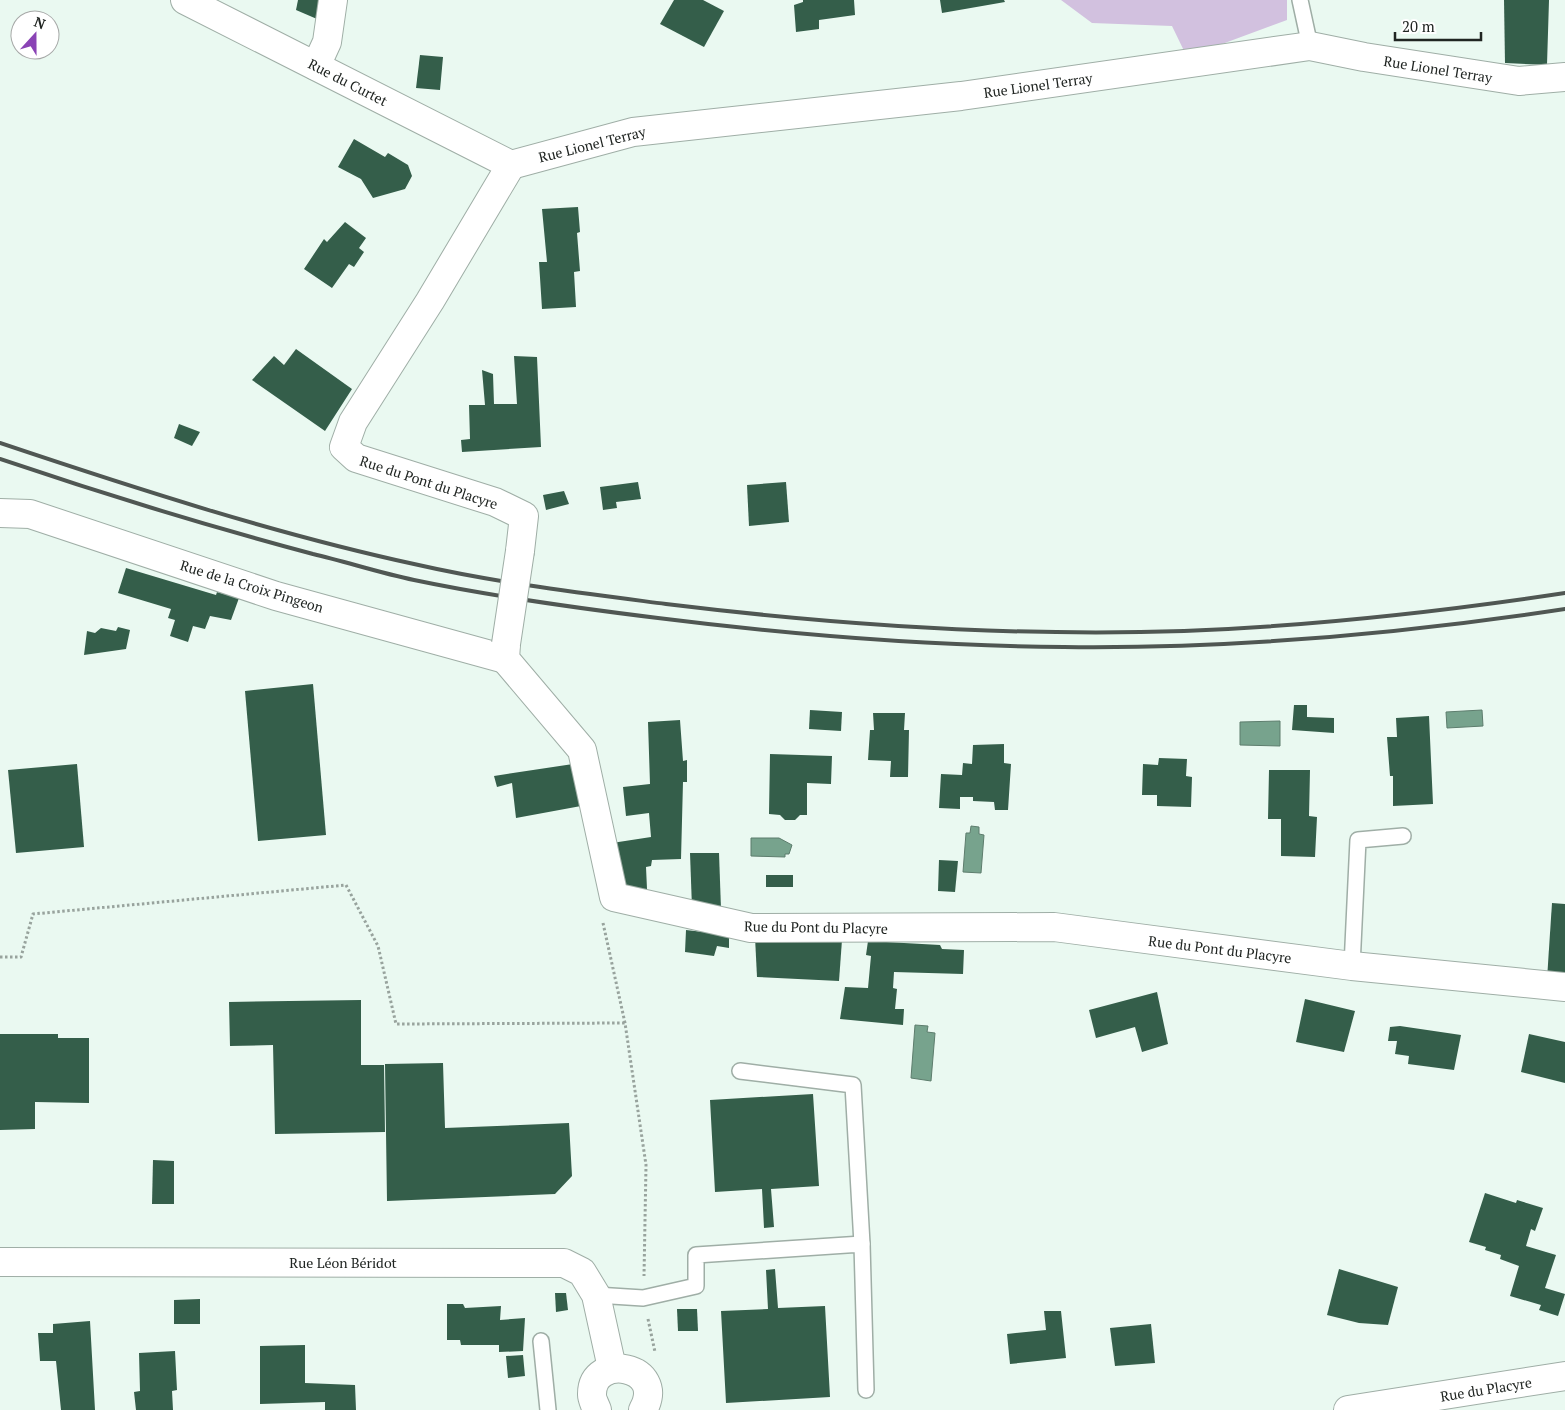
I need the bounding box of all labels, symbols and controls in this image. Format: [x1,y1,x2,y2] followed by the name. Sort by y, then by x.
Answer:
[10,10,60,60] north arrow
[1395,10,1481,42] scale bar
[31,12,49,33] text: N
[1402,16,1435,36] text: 20 m
[1382,51,1495,87] street label: Rue Lionel Terray
[305,54,392,110] street label: Rue du Curtet
[982,68,1095,102] street label: Rue Lionel Terray
[536,121,648,166] street label: Rue Lionel Terray
[358,451,500,513] street label: Rue du Pont du Placyre
[178,555,327,617] street label: Rue de la Croix Pingeon
[744,916,888,938] street label: Rue du Pont du Placyre
[1147,931,1293,967] street label: Rue du Pont du Placyre
[289,1253,397,1272] street label: Rue Léon Béridot
[1439,1372,1533,1406] street label: Rue du Placyre

